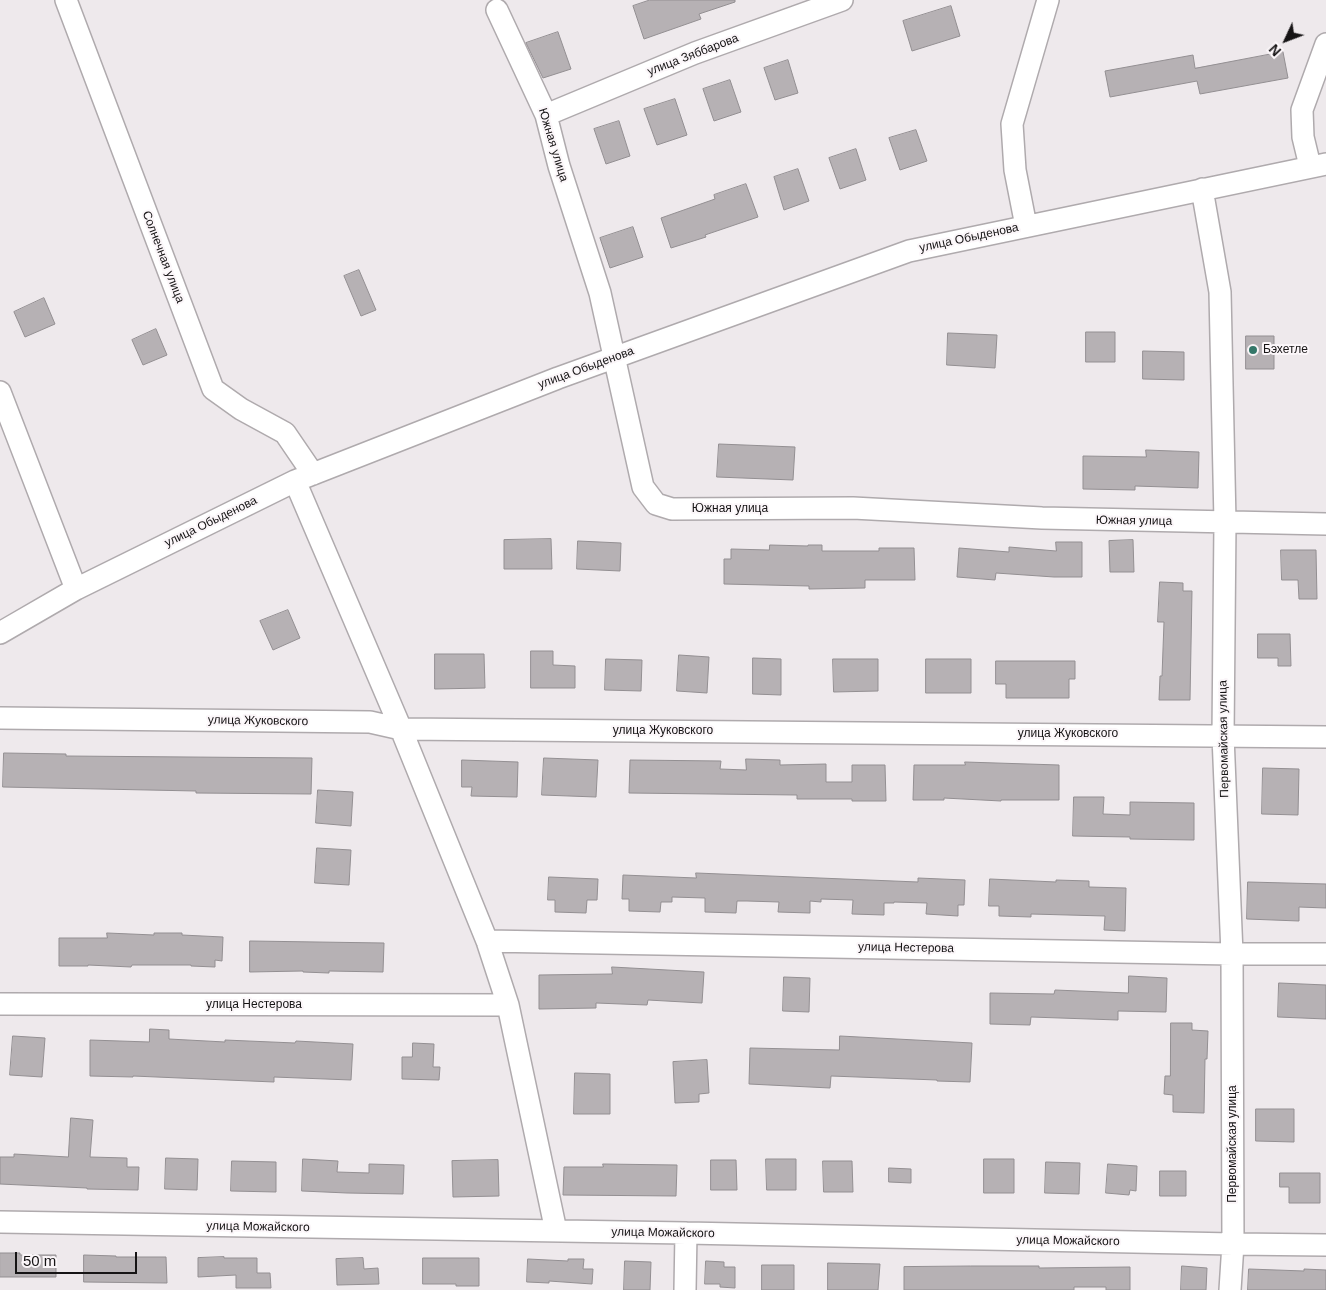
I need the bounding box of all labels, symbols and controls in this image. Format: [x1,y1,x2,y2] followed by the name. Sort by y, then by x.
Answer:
[1261,15,1311,65] north arrow
[645,31,741,79] street label: улица Зяббарова
[1266,41,1284,59] text: N
[535,106,571,184] street label: Южная улица
[139,209,187,305] street label: Солнечная улица
[918,220,1020,256] street label: улица Обыденова
[1263,343,1308,357] place label: Бэхетле
[536,344,636,392] street label: улица Обыденова
[1247,344,1259,356] marker: Бэхетле
[162,493,260,551] street label: улица Обыденова
[692,502,768,516] street label: Южная улица
[1096,513,1172,529] street label: Южная улица
[1216,680,1232,798] street label: Первомайская улица
[208,713,308,729] street label: улица Жуковского
[613,724,713,738] street label: улица Жуковского
[1018,727,1118,741] street label: улица Жуковского
[858,940,954,956] street label: улица Нестерова
[206,998,302,1012] street label: улица Нестерова
[1226,1085,1240,1203] street label: Первомайская улица
[206,1219,310,1235] street label: улица Можайского
[611,1225,715,1241] street label: улица Можайского
[1016,1233,1120,1249] street label: улица Можайского
[18,1242,140,1274] scale bar
[23,1252,56,1269] text: 50 m

